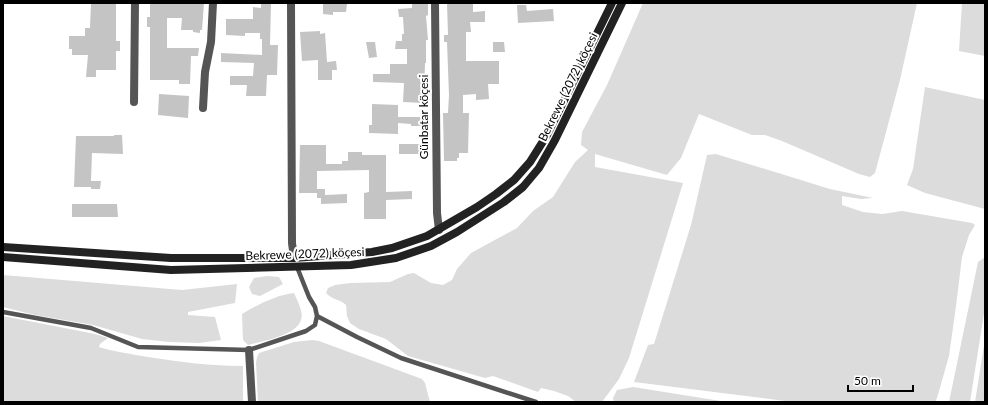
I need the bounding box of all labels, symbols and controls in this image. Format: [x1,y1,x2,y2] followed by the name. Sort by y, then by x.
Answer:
[535,30,600,144] street label: Bekrewe (2072) köçesi
[416,75,431,159] street label: Günbatar köçesi
[245,244,365,263] street label: Bekrewe (2072) köçesi
[848,367,913,393] scale bar
[854,373,881,388] text: 50 m

